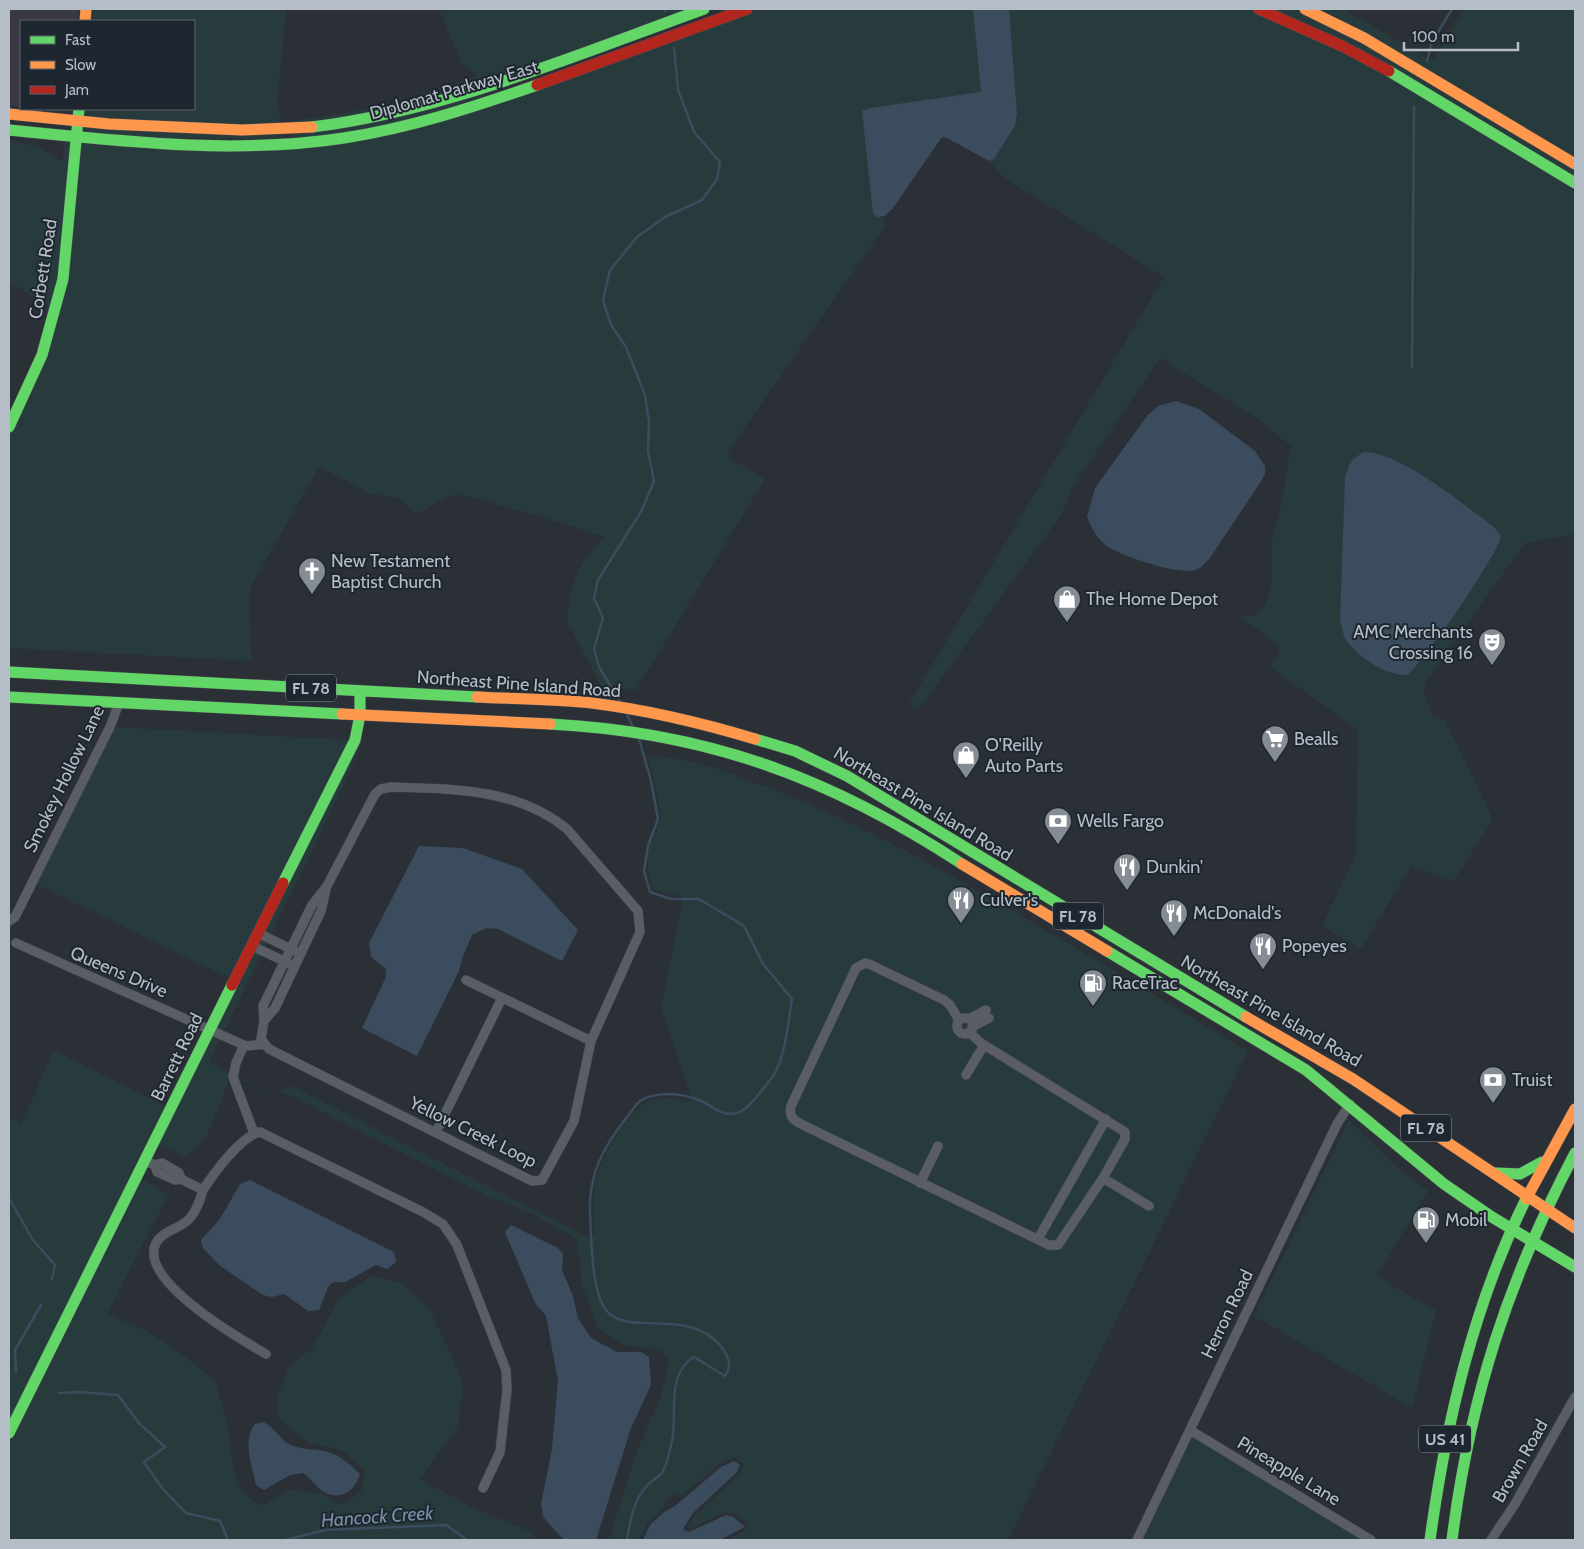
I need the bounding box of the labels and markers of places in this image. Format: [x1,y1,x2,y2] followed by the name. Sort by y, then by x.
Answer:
[331,550,450,593] place label: New Testament Baptist Church
[297,556,327,595] church icon: New Testament Baptist Church
[1052,584,1082,623] shop icon: The Home Depot
[1086,588,1218,610] place label: The Home Depot
[1353,621,1473,664] place label: AMC Merchants Crossing 16
[1477,627,1507,666] theatre icon: AMC Merchants Crossing 16
[1260,724,1290,763] supermarket icon: Bealls
[1294,728,1339,750] place label: Bealls
[985,734,1063,777] place label: O'Reilly Auto Parts
[951,740,981,779] shop icon: O'Reilly Auto Parts
[1043,806,1073,845] bank icon: Wells Fargo
[1077,810,1164,832] place label: Wells Fargo
[1112,852,1142,891] restaurant icon: Dunkin'
[1146,856,1203,878] place label: Dunkin'
[946,885,976,924] restaurant icon: Culver's
[980,889,1038,911] place label: Culver's
[1159,898,1189,937] restaurant icon: McDonald's
[1193,902,1281,924] place label: McDonald's
[1248,931,1278,970] restaurant icon: Popeyes
[1282,935,1347,957] place label: Popeyes
[1078,968,1108,1007] fuel station icon: RaceTrac
[1112,972,1178,994] place label: RaceTrac
[1478,1065,1508,1104] bank icon: Truist
[1512,1069,1552,1091] place label: Truist
[1411,1205,1441,1244] fuel station icon: Mobil
[1445,1209,1488,1231] place label: Mobil

